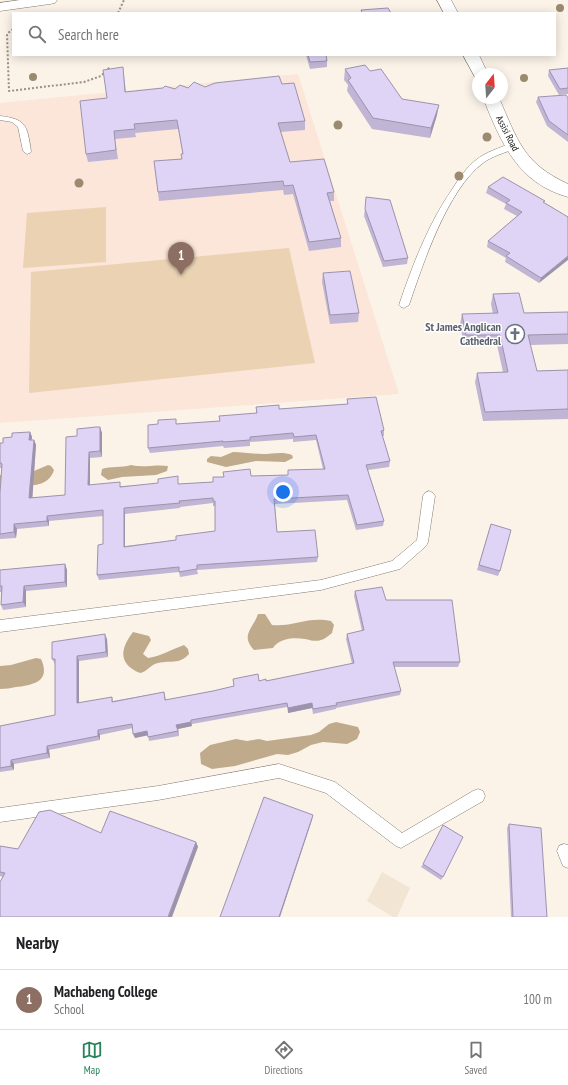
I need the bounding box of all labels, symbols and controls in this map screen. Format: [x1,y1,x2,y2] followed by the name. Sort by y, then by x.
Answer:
[12,12,556,56] search box
[26,23,48,45] icon: search
[58,25,119,44] text: Search here
[472,68,508,104] north arrow
[493,113,522,153] street label: Assisi Road
[168,242,194,275] pin: 1
[425,319,501,348] place label: St James Anglican Cathedral
[504,323,526,345] church icon: St James Anglican Cathedral
[273,482,293,502] your location
[16,932,59,954] text: Nearby
[54,982,158,1001] text: Machabeng College
[26,991,32,1008] text: 1
[523,991,552,1008] text: 100 m
[54,1001,84,1018] text: School
[81,1039,103,1077] tab: Map
[265,1039,303,1077] tab: Directions
[464,1039,487,1077] tab: Saved

